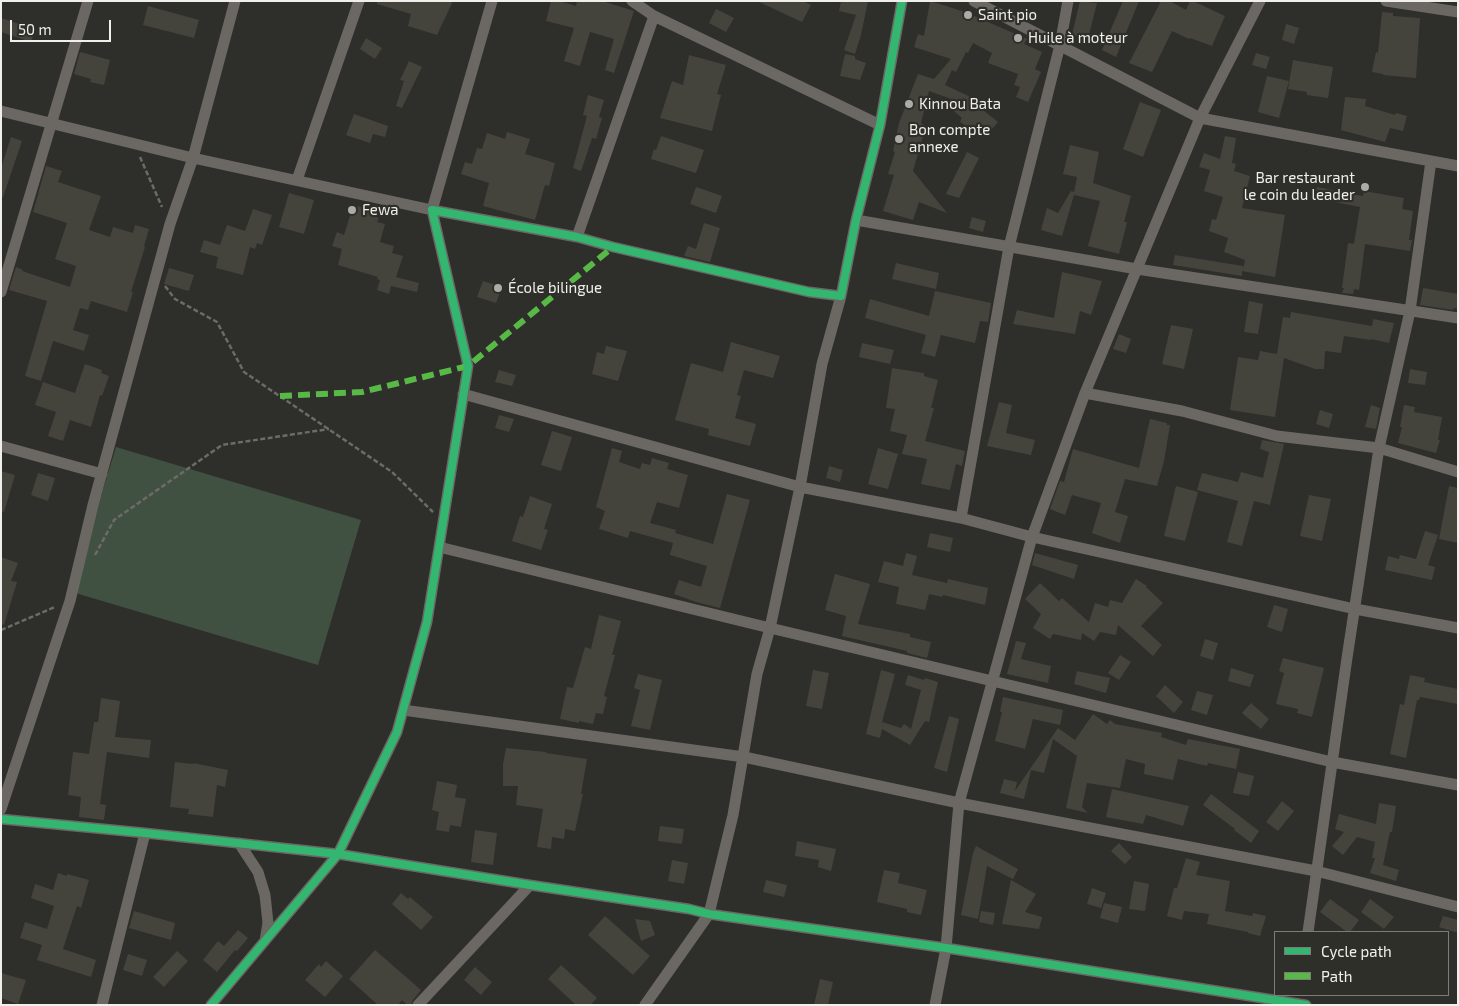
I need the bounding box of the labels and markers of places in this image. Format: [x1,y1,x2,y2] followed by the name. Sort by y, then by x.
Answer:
[978,6,1037,24] place label: Saint pio
[962,9,974,21] marker: Saint pio
[1028,29,1128,47] place label: Huile à moteur
[1012,32,1024,44] marker: Huile à moteur
[919,95,1001,113] place label: Kinnou Bata
[903,98,915,110] marker: Kinnou Bata
[909,121,990,156] place label: Bon compte annexe
[893,133,905,145] marker: Bon compte annexe
[1244,169,1355,204] place label: Bar restaurant le coin du leader
[1359,181,1371,193] marker: Bar restaurant le coin du leader
[362,201,398,219] place label: Fewa
[346,204,358,216] marker: Fewa
[508,279,602,297] place label: École bilingue
[492,282,504,294] marker: École bilingue

